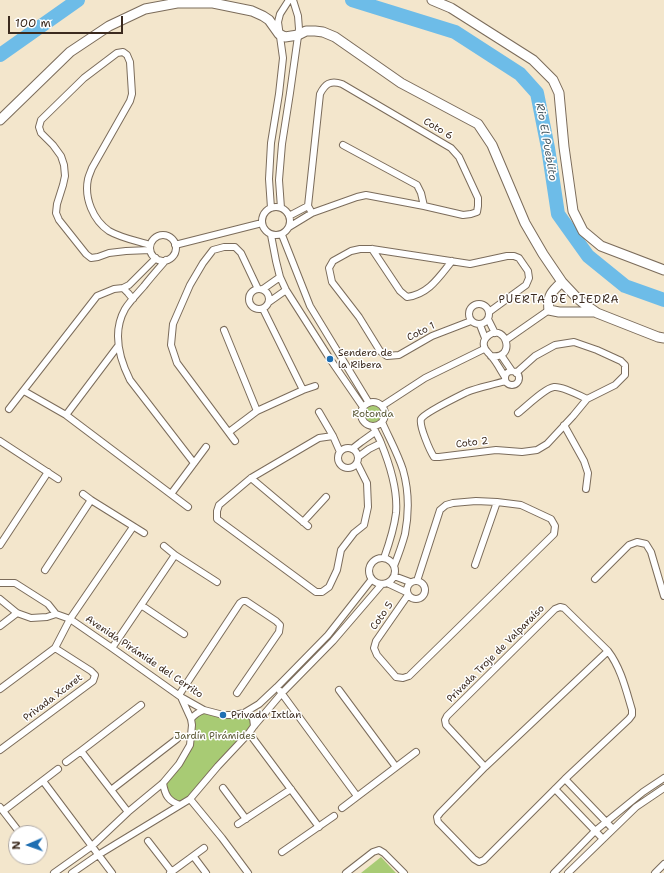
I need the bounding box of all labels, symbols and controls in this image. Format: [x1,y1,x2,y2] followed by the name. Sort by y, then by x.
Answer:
[10,8,125,34] scale bar
[15,15,51,31] text: 100 m
[533,102,559,182] water label: Rio El Pueblito
[421,116,455,142] street label: Coto 6
[498,293,620,307] district label: PUERTA DE PIEDRA
[405,320,437,344] street label: Coto 1
[338,347,392,370] place label: Sendero de la Ribera
[325,354,335,364] marker: Sendero de la Ribera
[352,408,394,420] park label: Rotonda
[455,435,489,451] street label: Coto 2
[368,600,396,632] street label: Coto 5
[445,603,547,705] street label: Privada Troje de Valparaíso
[83,613,205,701] street label: Avenida Pirámide del Cerrito
[21,672,85,724] street label: Privada Xcaret
[231,709,301,721] place label: Privada Ixtlan
[218,710,228,720] marker: Privada Ixtlan
[174,730,256,742] park label: Jardín Pirámides
[8,825,48,865] north arrow
[9,841,24,850] text: N

